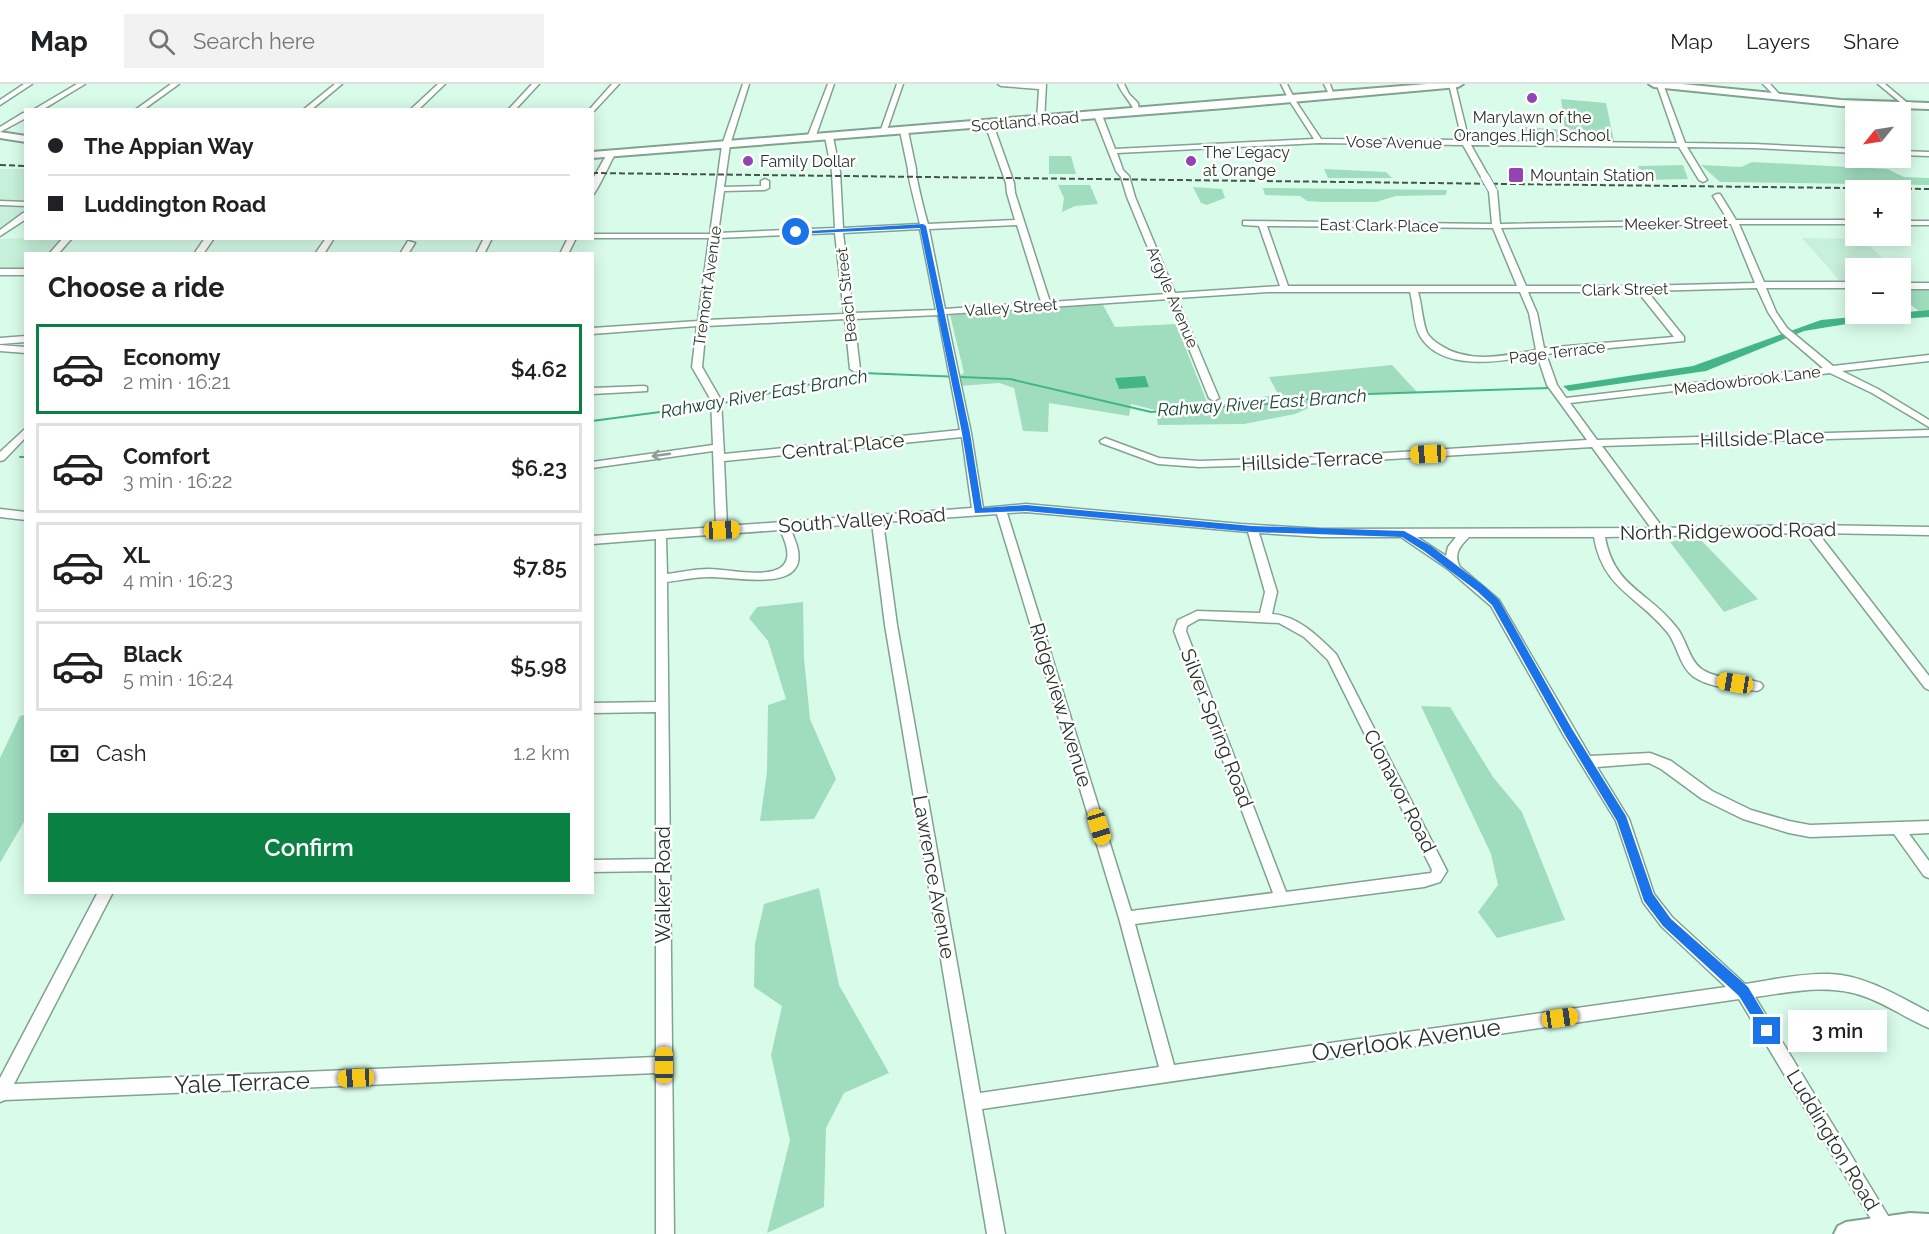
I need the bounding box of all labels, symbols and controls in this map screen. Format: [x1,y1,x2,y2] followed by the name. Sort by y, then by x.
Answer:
[124,14,544,68] search box
[30,25,88,58] text: Map
[145,25,178,58] icon: search
[193,28,315,54] text: Search here
[1670,29,1713,54] text: Map
[1746,29,1810,54] text: Layers
[1843,29,1899,54] text: Share
[1525,91,1539,105] marker: Marylawn of the Oranges High School
[1845,102,1911,168] north arrow
[1845,102,1911,324] map controls
[970,107,1080,136] street label: Scotland Road
[1454,108,1611,145] place label: Marylawn of the Oranges High School
[1346,132,1442,153] street label: Vose Avenue
[84,133,254,159] text: The Appian Way
[1203,143,1290,180] place label: The Legacy at Orange
[760,152,856,171] place label: Family Dollar
[741,154,755,168] marker: Family Dollar
[1184,154,1198,168] marker: The Legacy at Orange
[1507,166,1525,184] marker: Mountain Station
[1530,166,1654,185] place label: Mountain Station
[1845,180,1911,246] button: +
[84,191,266,217] text: Luddington Road
[1624,213,1729,234] street label: Meeker Street
[1319,215,1439,236] street label: East Clark Place
[782,218,809,245] route start
[690,225,725,348] street label: Tremont Avenue
[1143,244,1202,351] street label: Argyle Avenue
[832,246,861,343] street label: Beach Street
[1845,258,1911,324] button: −
[48,272,224,303] text: Choose a ride
[1582,279,1669,300] street label: Clark Street
[964,295,1059,320] street label: Valley Street
[1508,337,1606,368] street label: Page Terrace
[51,342,105,396] icon: car
[123,344,221,370] text: Economy
[511,356,567,382] text: $4.62
[1673,362,1822,399] street label: Meadowbrook Lane
[659,365,869,422] water label: Rahway River East Branch
[123,370,230,394] text: 2 min · 16:21
[1157,385,1367,420] water label: Rahway River East Branch
[1699,424,1825,452] street label: Hillside Place
[781,428,906,464] street label: Central Place
[51,441,105,495] icon: car
[123,443,210,469] text: Comfort
[1241,444,1384,476] street label: Hillside Terrace
[1410,444,1446,464] car
[652,450,671,461] one-way arrow
[511,455,567,481] text: $6.23
[123,469,232,493] text: 3 min · 16:22
[777,502,947,538] street label: South Valley Road
[1620,517,1836,545] street label: North Ridgewood Road
[704,520,740,540] car
[51,540,105,594] icon: car
[123,542,150,568] text: XL
[512,554,567,580] text: $7.85
[123,568,233,592] text: 4 min · 16:23
[1025,620,1097,790] street label: Ridgeview Avenue
[51,639,105,693] icon: car
[123,641,182,667] text: Black
[1176,645,1258,811] street label: Silver Spring Road
[510,653,567,679] text: $5.98
[123,667,233,691] text: 5 min · 16:24
[1716,671,1754,695] car
[1359,725,1441,857] street label: Clonavor Road
[48,737,81,770] icon: cash
[96,740,147,766] text: Cash
[513,741,570,765] text: 1.2 km
[908,793,960,961] street label: Lawrence Avenue
[1085,807,1113,847] car
[48,813,570,882] button: Confirm
[651,826,675,944] street label: Walker Road
[1541,1007,1579,1029] car
[1788,1010,1887,1052] callout: 3 min
[1310,1012,1502,1067] street label: Overlook Avenue
[1753,1017,1780,1044] route end
[1812,1019,1863,1043] text: 3 min
[655,1047,673,1083] car
[1782,1065,1884,1215] street label: Luddington Road
[174,1066,310,1099] street label: Yale Terrace
[338,1068,374,1088] car

